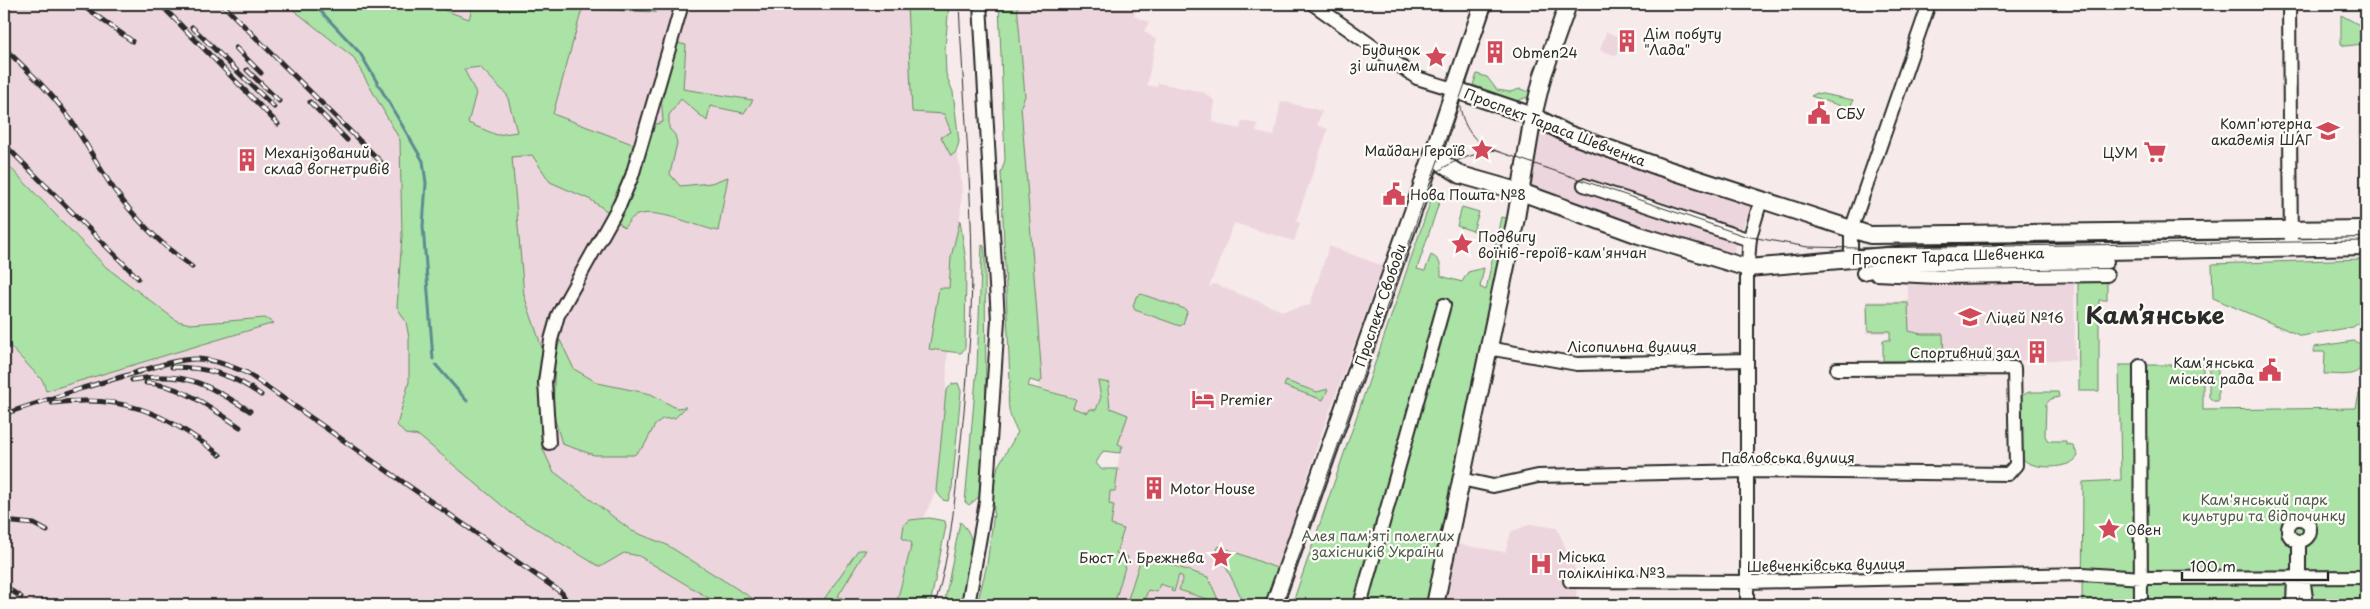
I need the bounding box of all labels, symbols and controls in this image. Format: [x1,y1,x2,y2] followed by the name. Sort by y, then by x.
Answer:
[1643,23,1722,60] place label: Дім побуту "Лада"
[1614,28,1640,54] building icon: Дім побуту "Лада"
[1349,39,1421,76] place label: Будинок зі шпилем
[1482,39,1508,65] building icon: Obmen24
[1512,42,1578,63] place label: Obmen24
[1423,44,1449,70] place icon: Будинок зі шпилем
[1461,83,1649,171] street label: Проспект Тараса Шевченка
[1806,100,1832,126] public building icon: СБУ
[1836,103,1866,124] place label: СБУ
[2211,113,2313,150] place label: Комп'ютерна академія ШАГ
[2315,118,2341,144] school or university icon: Комп'ютерна академія ШАГ
[1469,137,1495,163] place icon: Майдан Героїв
[2142,139,2168,165] supermarket icon: ЦУМ
[1365,140,1465,161] place label: Майдан Героїв
[264,142,389,179] place label: Механізований склад вогнетривів
[2103,142,2138,163] place label: ЦУМ
[234,147,260,173] building icon: Механізований склад вогнетривів
[1381,181,1407,207] public building icon: Нова Пошта №8
[1410,184,1526,205] place label: Нова Пошта №8
[1478,226,1647,263] place label: Подвигу воїнів-героїв-кам'янчан
[1449,231,1475,257] place icon: Подвигу воїнів-героїв-кам'янчан
[1349,241,1411,369] street label: Проспект Свободи
[1851,242,2045,270] street label: Проспект Тараса Шевченка
[2085,296,2225,332] district label: Кам’янське
[1957,304,1983,330] school or university icon: Ліцей №16
[1986,307,2064,328] place label: Ліцей №16
[1567,336,1697,357] street label: Лісопильна вулиця
[2024,339,2050,365] building icon: Спортивний зал
[1910,342,2020,363] place label: Спортивний зал
[2169,352,2254,389] place label: Кам'янська міська рада
[2257,357,2283,383] public building icon: Кам'янська міська рада
[1190,386,1216,412] hotel icon: Premier
[1220,389,1273,410] place label: Premier
[1721,447,1855,468] street label: Павловська вулиця
[1141,475,1167,501] building icon: Motor House
[1170,478,1256,499] place label: Motor House
[2182,489,2346,526] park label: Кам'янський парк культури та відпочинку
[2096,516,2122,542] place icon: Овен
[2126,519,2161,540] place label: Овен
[1301,525,1455,562] park label: Алея пам'яті полеглих захісників України
[1208,544,1234,570] place icon: Бюст Л. Брежнева
[1558,546,1666,583] place label: Міська поліклініка №3
[1079,547,1204,568] place label: Бюст Л. Брежнева
[2182,549,2329,581] scale bar
[1528,551,1554,577] hospital icon: Міська поліклініка №3
[1747,553,1905,577] street label: Шевченківська вулиця
[2190,554,2236,577] text: 100 m

